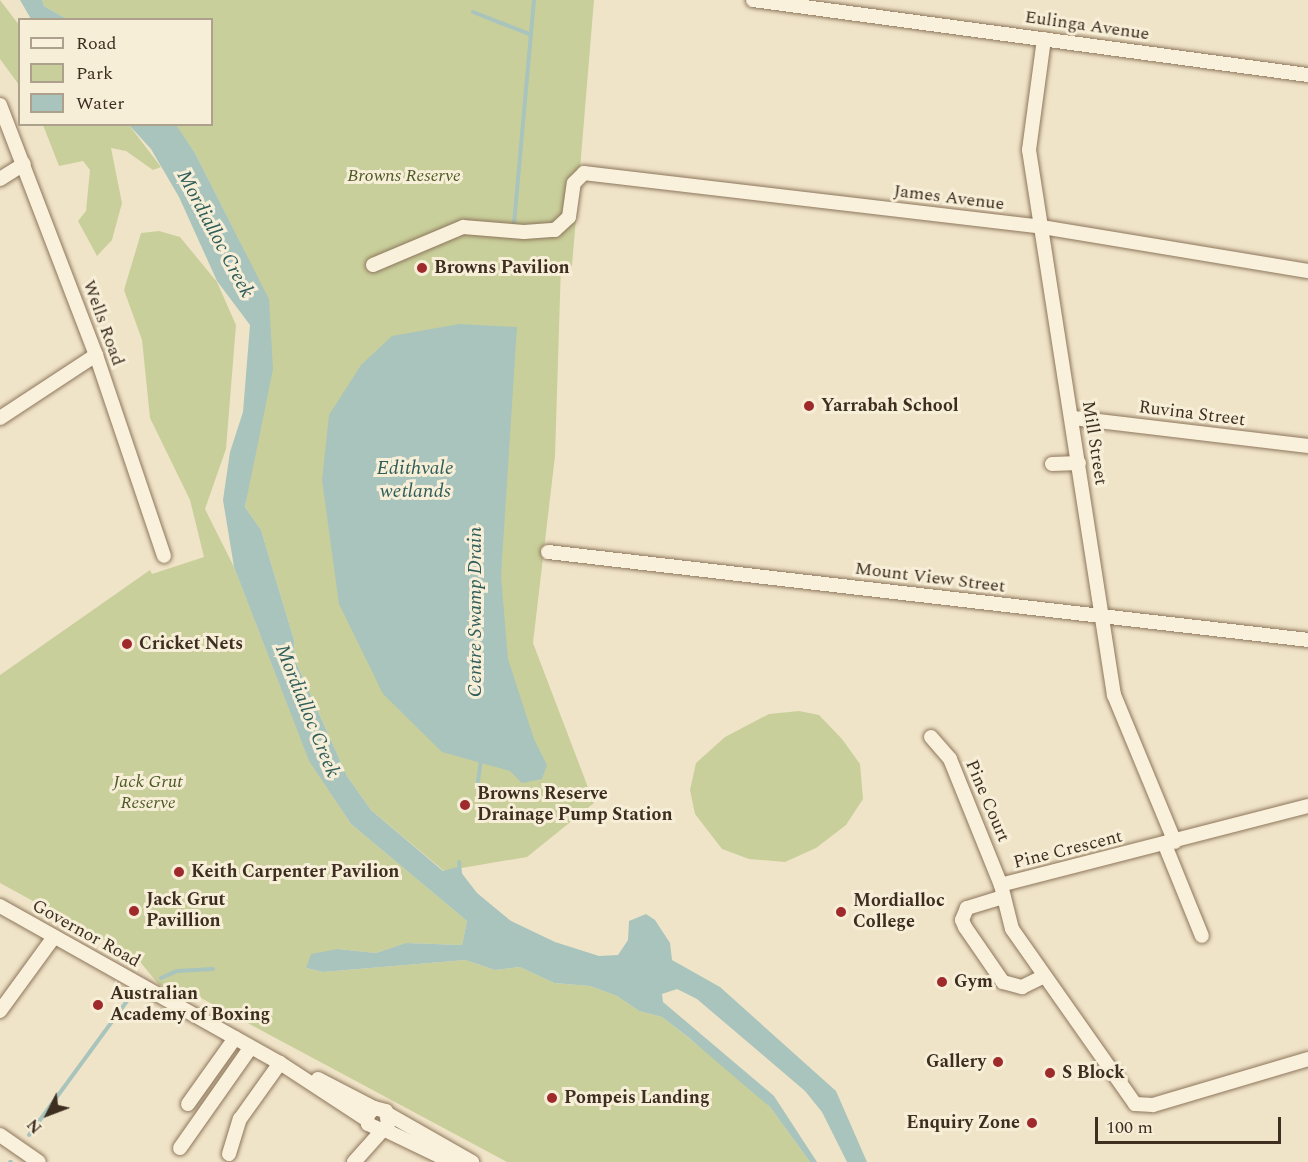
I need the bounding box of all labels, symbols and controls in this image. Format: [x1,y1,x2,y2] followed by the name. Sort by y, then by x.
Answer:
[1023,7,1151,45] street label: Eulinga Avenue
[18,18,213,126] legend
[76,30,117,57] text: Road
[76,60,113,87] text: Park
[76,90,124,117] text: Water
[347,165,461,187] park label: Browns Reserve
[171,166,259,302] water label: Mordialloc Creek
[893,181,1005,215] street label: James Avenue
[434,257,570,279] place label: Browns Pavilion
[415,261,429,275] marker: Browns Pavilion
[78,277,128,369] street label: Wells Road
[821,395,959,417] place label: Yarrabah School
[1137,397,1247,431] street label: Ruvina Street
[802,399,816,413] marker: Yarrabah School
[1077,399,1111,487] street label: Mill Street
[376,457,454,504] water label: Edithvale wetlands
[463,527,487,697] water label: Centre Swamp Drain
[854,558,1006,598] street label: Mount View Street
[139,633,243,655] place label: Cricket Nets
[120,637,134,651] marker: Cricket Nets
[269,641,345,781] water label: Mordialloc Creek
[960,757,1014,845] street label: Pine Court
[113,772,183,814] park label: Jack Grut Reserve
[477,784,673,826] place label: Browns Reserve Drainage Pump Station
[458,798,472,812] marker: Browns Reserve Drainage Pump Station
[1011,826,1125,874] street label: Pine Crescent
[191,861,399,883] place label: Keith Carpenter Pavilion
[172,865,186,879] marker: Keith Carpenter Pavilion
[146,890,226,932] place label: Jack Grut Pavillion
[853,891,945,934] place label: Mordialloc College
[28,895,144,973] street label: Governor Road
[127,904,141,918] marker: Jack Grut Pavillion
[834,905,848,919] marker: Mordialloc College
[954,971,993,993] place label: Gym
[935,975,949,989] marker: Gym
[110,984,270,1026] place label: Australian Academy of Boxing
[91,998,105,1012] marker: Australian Academy of Boxing
[926,1051,986,1073] place label: Gallery
[991,1055,1005,1069] marker: Gallery
[1062,1062,1125,1084] place label: S Block
[1043,1066,1057,1080] marker: S Block
[18,1084,78,1144] north arrow
[564,1087,710,1109] place label: Pompeis Landing
[545,1091,559,1105] marker: Pompeis Landing
[1098,1105,1284,1143] scale bar
[906,1112,1020,1134] place label: Enquiry Zone
[21,1113,48,1139] text: N
[1106,1114,1153,1141] text: 100 m
[1025,1116,1039,1130] marker: Enquiry Zone

